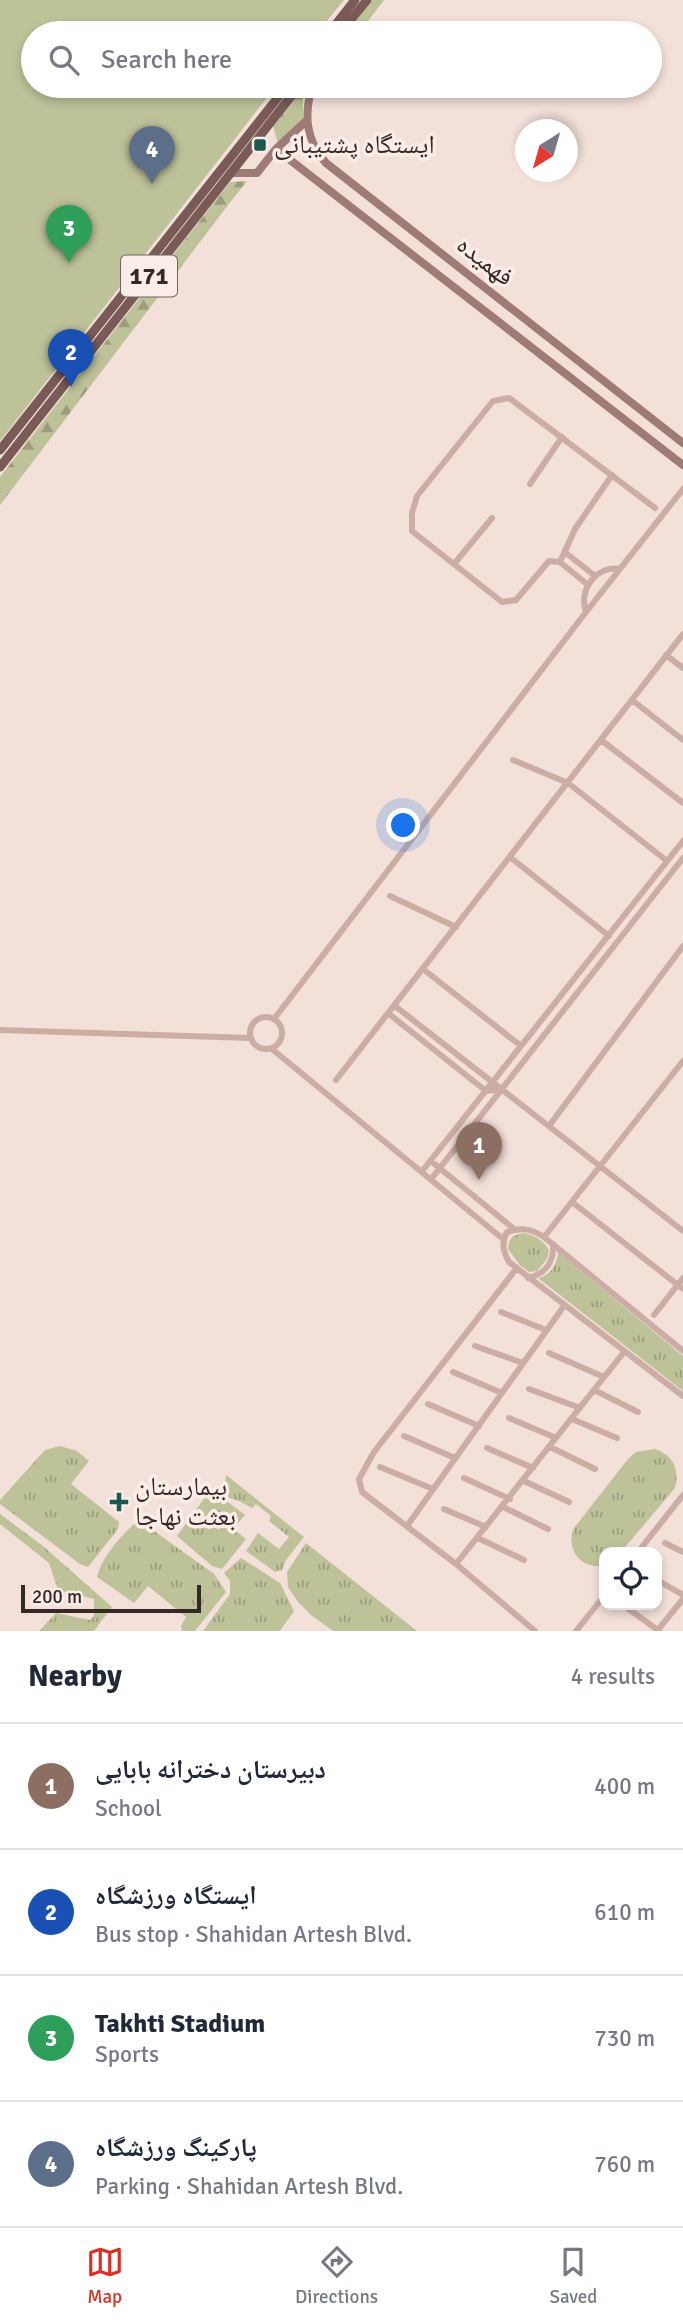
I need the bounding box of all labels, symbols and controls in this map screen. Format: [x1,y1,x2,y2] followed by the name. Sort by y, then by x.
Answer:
[21,21,662,98] search box
[45,41,83,79] icon: search
[101,44,232,76] text: Search here
[515,119,578,182] north arrow
[129,126,175,184] pin: 4
[274,129,435,161] place label: ایستگاه پشتیبانی
[252,137,268,153] marker: ایستگاه پشتیبانی
[46,205,92,263] pin: 3
[450,229,520,293] street label: فهمیده
[121,256,177,296] road number: 171
[48,329,94,387] pin: 2
[386,808,420,842] your location
[456,1122,502,1180] pin: 1
[135,1471,236,1533] place label: بیمارستان بعثت نهاجا
[109,1492,129,1512] marker: بیمارستان بعثت نهاجا
[599,1547,662,1610] map controls
[599,1547,662,1610] button: locate
[21,1582,201,1614] scale bar
[32,1585,82,1609] text: 200 m
[28,1658,122,1695] text: Nearby
[571,1662,655,1691] text: 4 results
[95,1754,326,1786] text: دبیرستان دخترانه بابایی
[45,1772,57,1801] text: 1
[594,1772,655,1801] text: 400 m
[95,1794,162,1823] text: School
[95,1880,257,1912] text: ایستگاه ورزشگاه
[45,1898,57,1927] text: 2
[594,1898,655,1927] text: 610 m
[95,1920,412,1949] text: Bus stop · Shahidan Artesh Blvd.
[95,2008,265,2040] text: Takhti Stadium
[45,2024,57,2053] text: 3
[594,2024,655,2053] text: 730 m
[95,2040,159,2069] text: Sports
[95,2132,257,2164] text: پارکینگ ورزشگاه
[45,2150,57,2179] text: 4
[594,2150,655,2179] text: 760 m
[95,2172,403,2201] text: Parking · Shahidan Artesh Blvd.
[86,2243,124,2309] tab: Map
[295,2243,378,2309] tab: Directions
[549,2243,597,2309] tab: Saved

